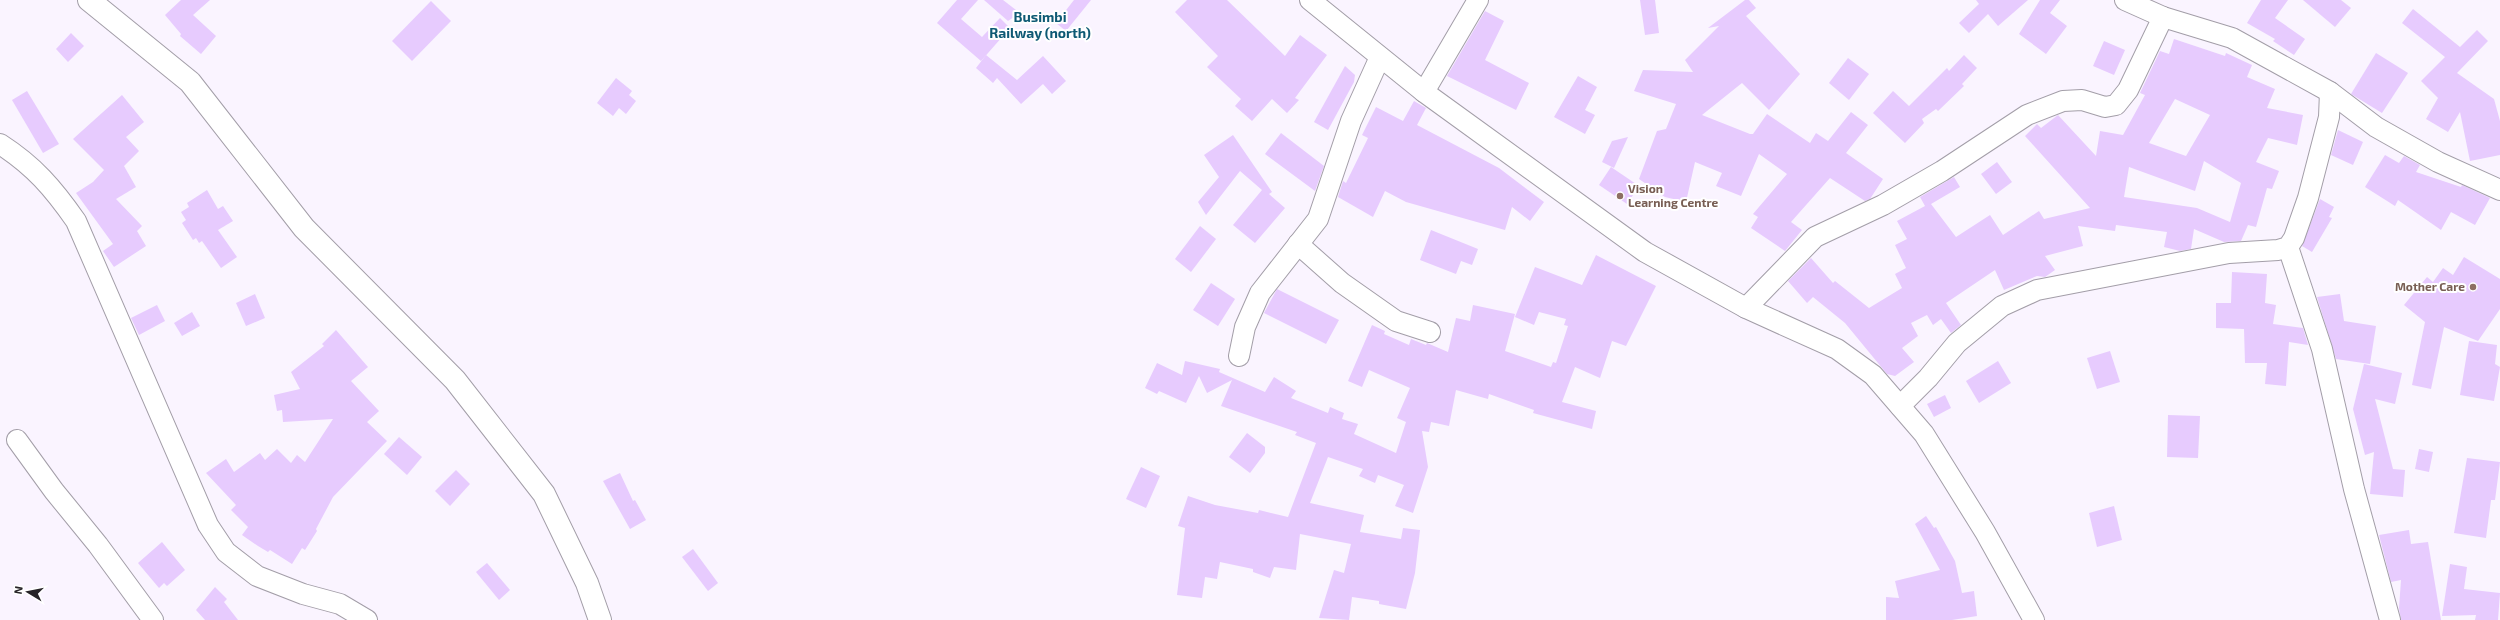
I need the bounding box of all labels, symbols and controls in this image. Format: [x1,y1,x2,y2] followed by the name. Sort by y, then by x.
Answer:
[989,8,1091,41] district label: Busimbi Railway (north)
[1628,181,1718,209] place label: Vision Learning Centre
[1615,191,1625,201] marker: Vision Learning Centre
[2395,279,2465,293] place label: Mother Care
[2468,282,2478,292] marker: Mother Care
[8,572,48,612] north arrow
[11,585,25,595] text: N

